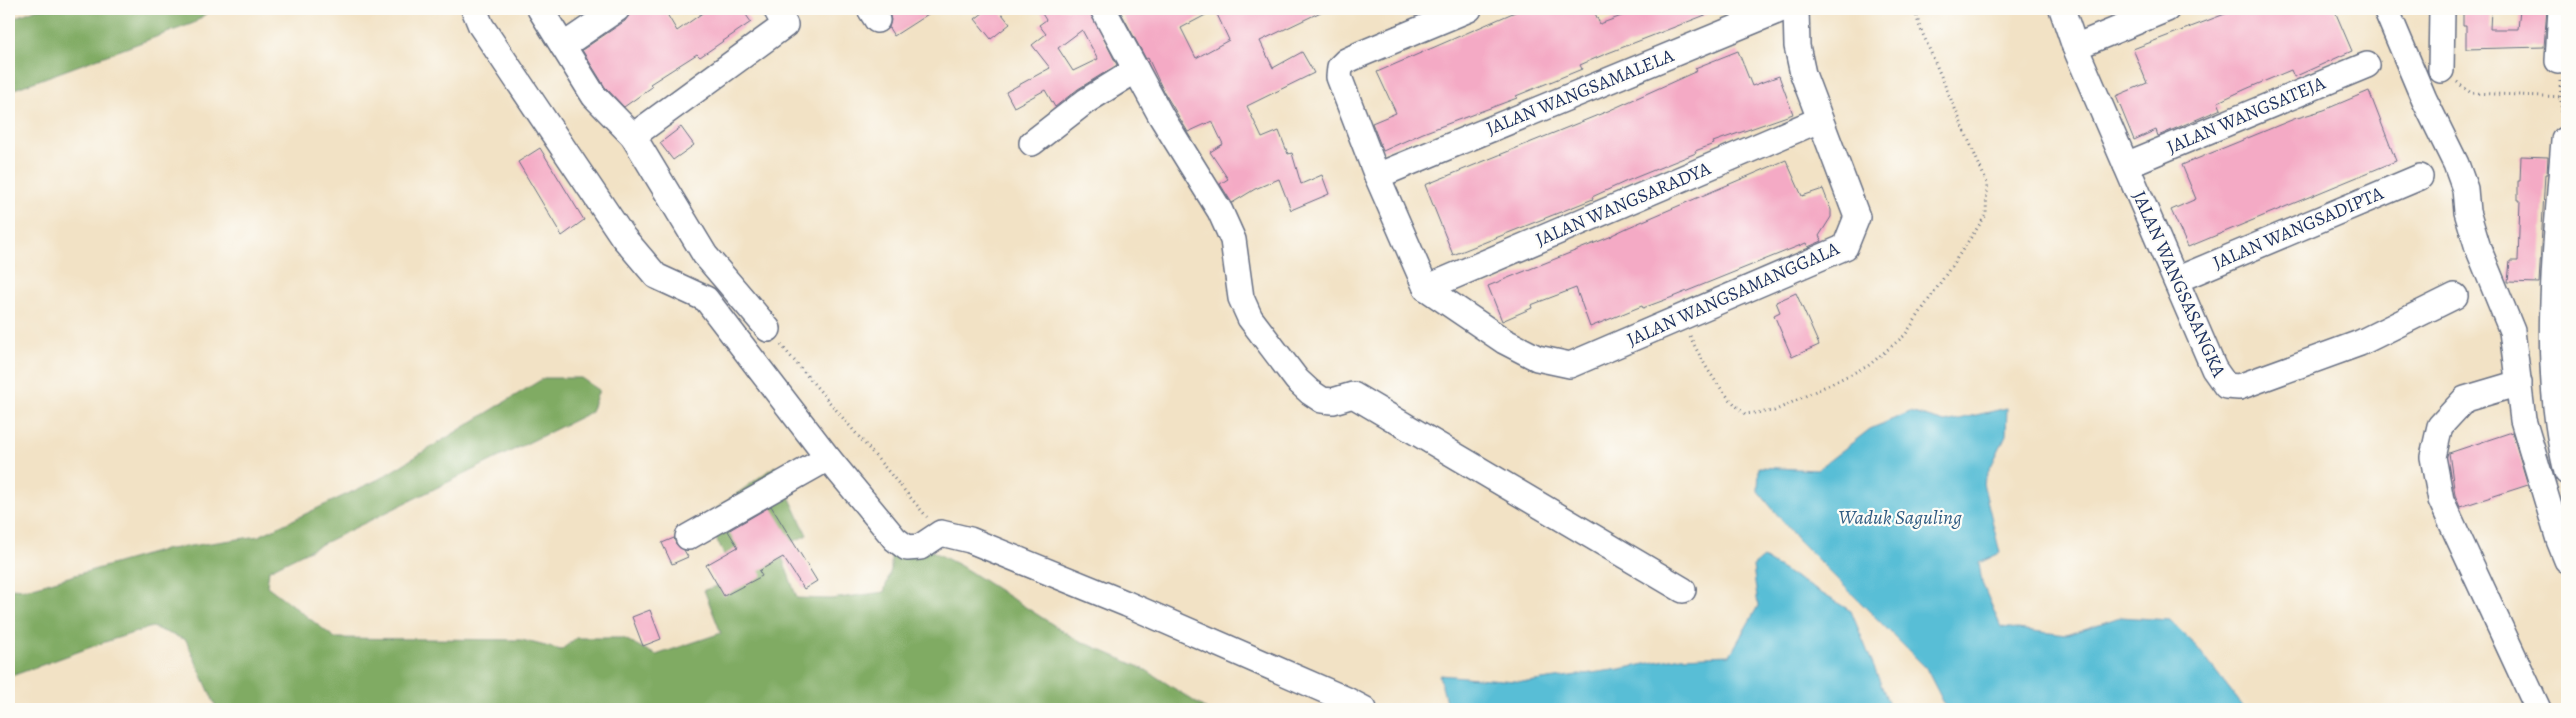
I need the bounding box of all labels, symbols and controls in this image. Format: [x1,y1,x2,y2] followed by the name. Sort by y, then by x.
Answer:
[1482,42,1678,142] street label: JALAN WANGSAMALELA
[2163,70,2330,160] street label: JALAN WANGSATEJA
[1532,155,1715,253] street label: JALAN WANGSARADYA
[2209,180,2388,276] street label: JALAN WANGSADIPTA
[2126,187,2232,382] street label: JALAN WANGSASANGKA
[1623,235,1844,353] street label: JALAN WANGSAMANGGALA
[1838,504,1962,531] water label: Waduk Saguling

